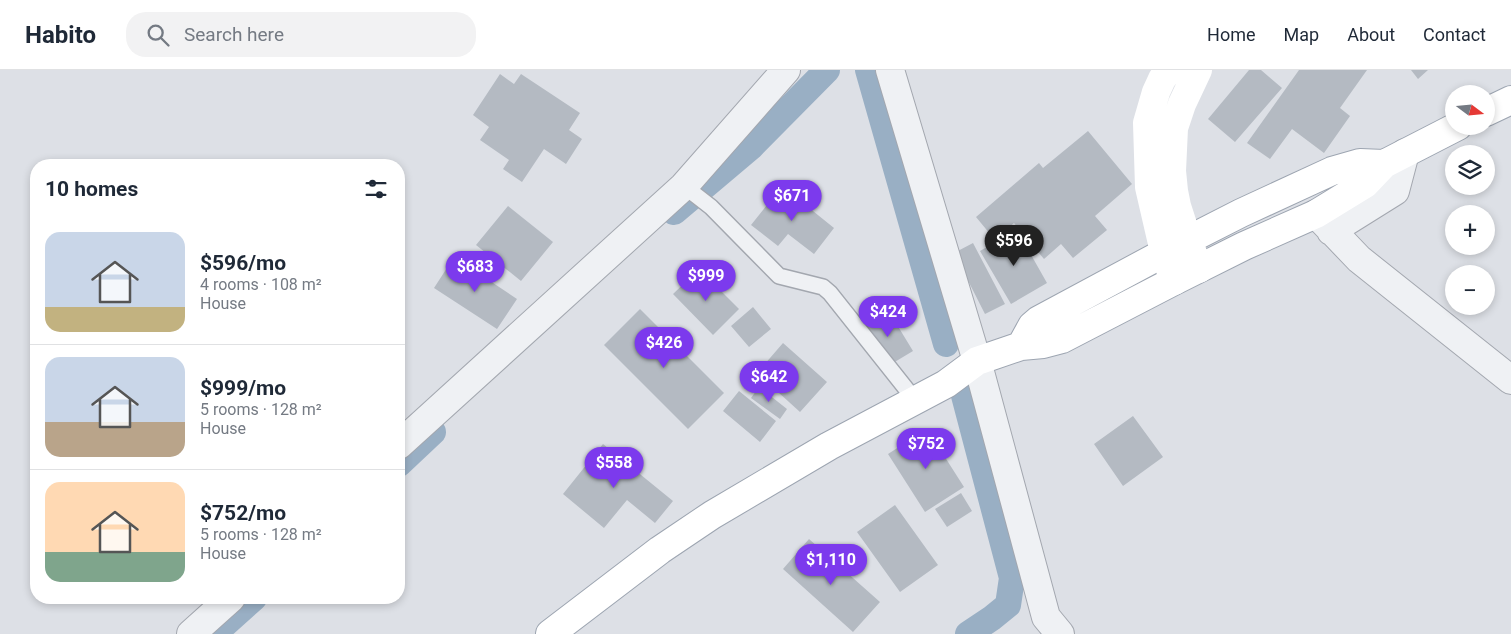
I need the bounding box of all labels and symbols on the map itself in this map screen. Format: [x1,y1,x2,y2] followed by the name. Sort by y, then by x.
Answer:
[1445,85,1495,135] north arrow
[762,180,822,222] pin: $671
[984,224,1044,267] pin: $596
[445,250,505,293] pin: $683
[676,260,736,302] pin: $999
[858,296,918,338] pin: $424
[634,326,694,369] pin: $426
[739,360,799,403] pin: $642
[896,428,956,470] pin: $752
[584,446,644,489] pin: $558
[790,544,872,586] pin: $1,110

